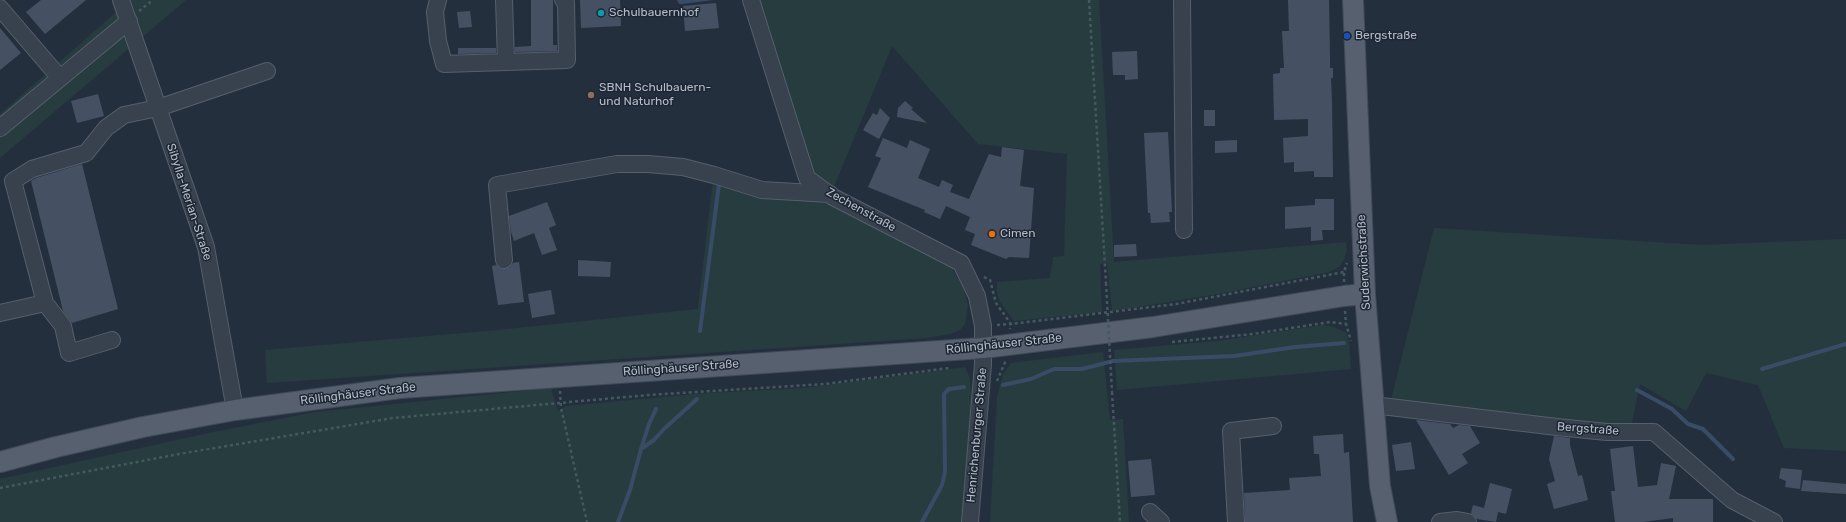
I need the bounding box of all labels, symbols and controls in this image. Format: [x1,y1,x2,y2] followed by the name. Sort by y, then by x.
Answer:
[609,6,699,20] place label: Schulbauernhof
[596,8,606,18] marker: Schulbauernhof
[1355,29,1417,43] place label: Bergstraße
[1342,31,1352,41] marker: Bergstraße
[599,81,711,109] place label: SBNH Schulbauern- und Naturhof
[586,90,596,100] marker: SBNH Schulbauern- und Naturhof
[163,142,215,262] street label: Sibylla-Merian-Straße
[824,185,898,235] street label: Zechenstraße
[1354,214,1374,310] street label: Suderwichstraße
[1000,227,1036,241] place label: Cimen
[987,229,997,239] marker: Cimen
[945,331,1063,357] street label: Röllinghäuser Straße
[622,357,740,379] street label: Röllinghäuser Straße
[964,367,990,503] street label: Henrichenburger Straße
[299,380,417,408] street label: Röllinghäuser Straße
[1557,420,1619,438] street label: Bergstraße

